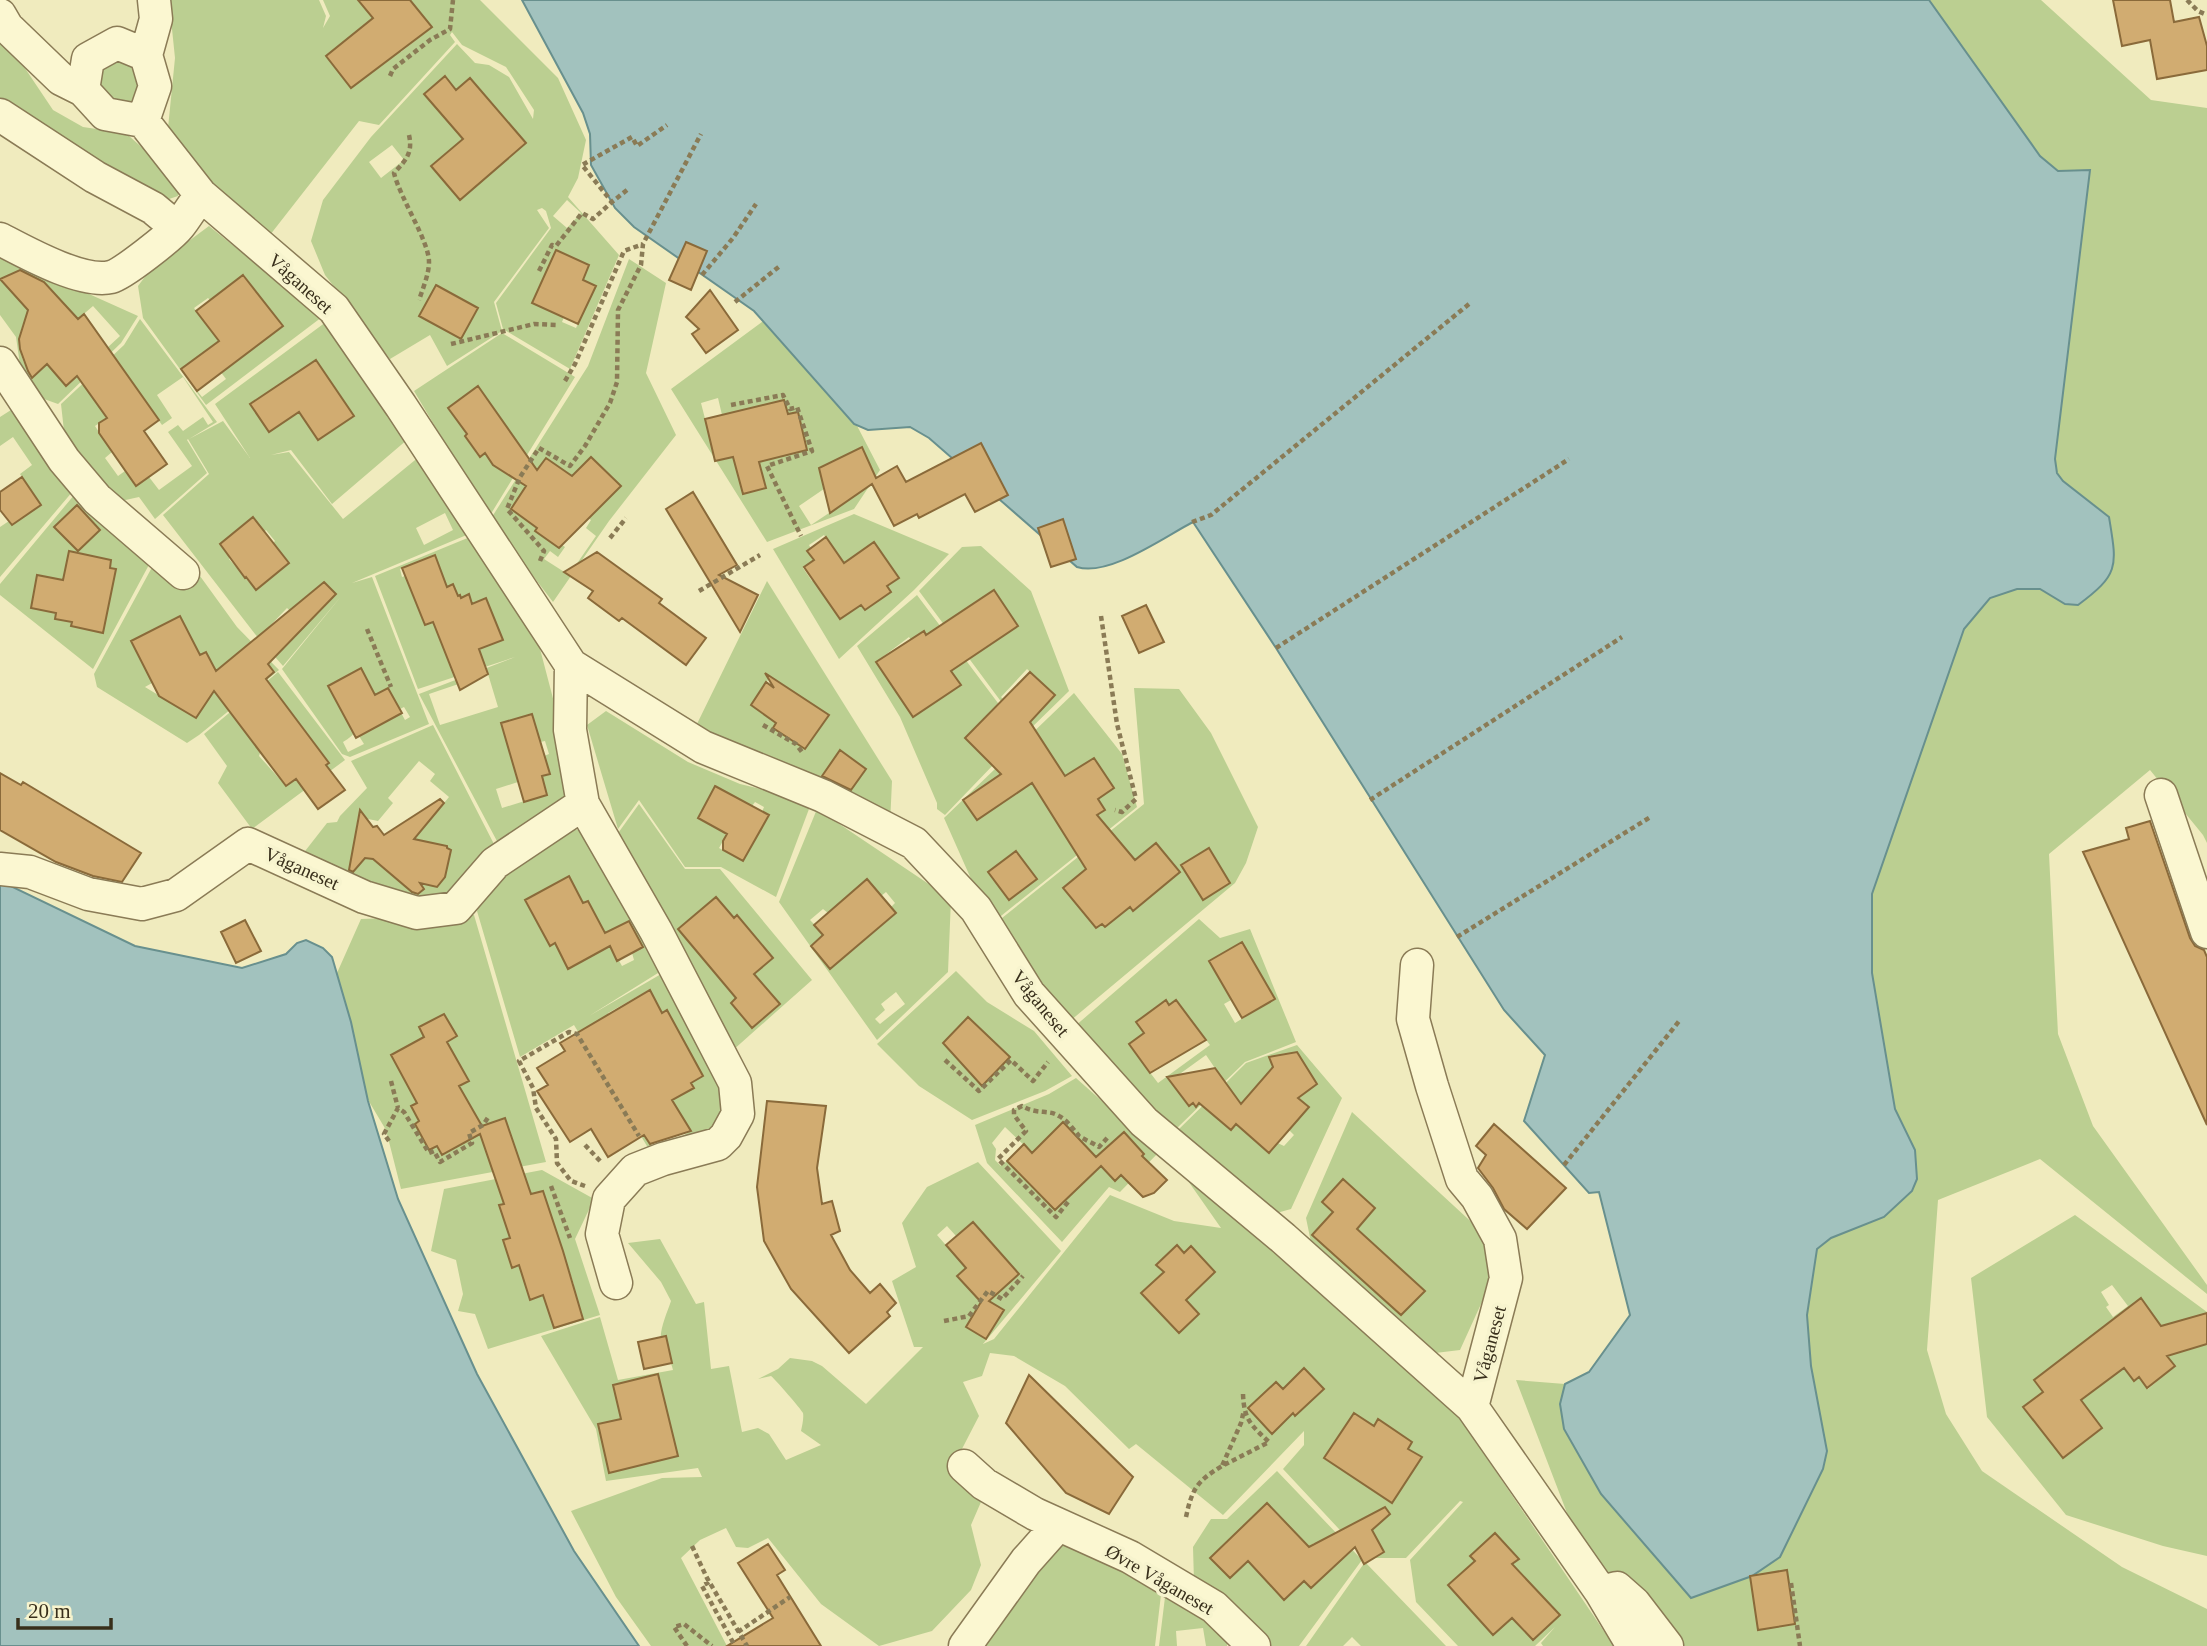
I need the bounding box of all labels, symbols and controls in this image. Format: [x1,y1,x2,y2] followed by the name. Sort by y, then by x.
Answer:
[264,249,338,318] street label: Våganeset
[261,843,343,894] street label: Våganeset
[1008,966,1074,1041] street label: Våganeset
[1469,1303,1510,1385] street label: Våganeset
[1102,1540,1218,1619] street label: Øvre Våganeset
[18,1586,110,1630] scale bar
[28,1599,71,1623] text: 20 m

